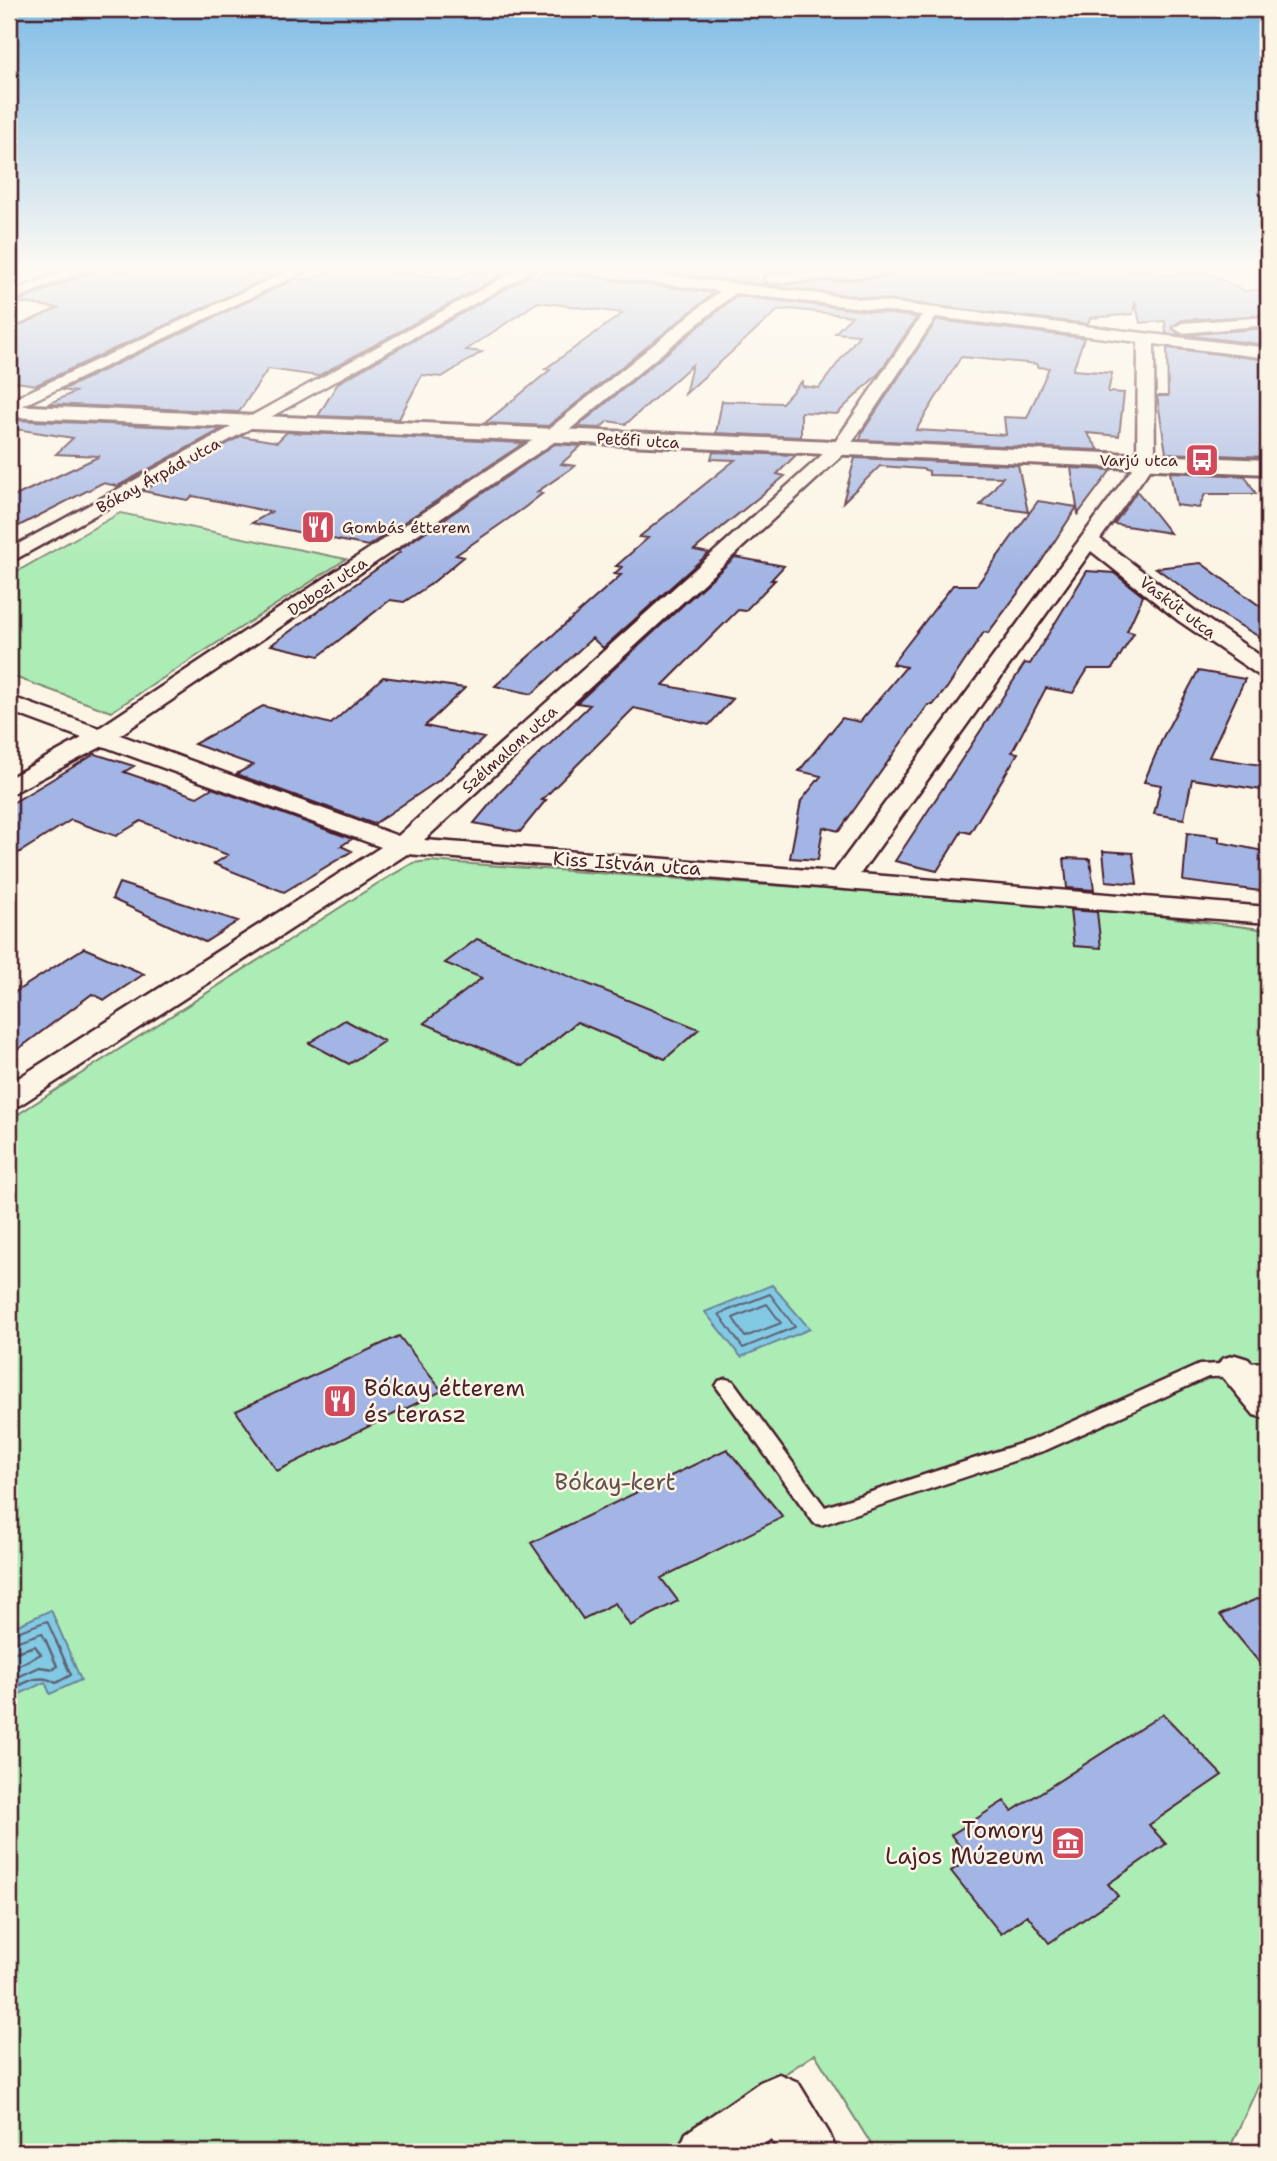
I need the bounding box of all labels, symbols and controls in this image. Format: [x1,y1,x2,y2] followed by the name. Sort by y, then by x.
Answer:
[596,428,680,453] street label: Petőfi utca
[93,433,224,518] street label: Bókay Árpád utca
[1183,441,1221,479] bus stop icon: Varjú utca
[1099,450,1178,471] place label: Varjú utca
[299,508,337,546] restaurant icon: Gombás étterem
[342,517,471,538] place label: Gombás étterem
[284,552,371,621] street label: Dobozi utca
[1135,572,1220,643] street label: Vaskút utca
[457,701,562,798] street label: Szélmalom utca
[552,846,702,881] street label: Kiss István utca
[364,1373,525,1429] place label: Bókay étterem és terasz
[321,1382,359,1420] restaurant icon: Bókay étterem és terasz
[555,1467,676,1497] park label: Bókay-kert
[885,1815,1044,1871] place label: Tomory Lajos Múzeum
[1049,1824,1087,1862] museum icon: Tomory Lajos Múzeum

